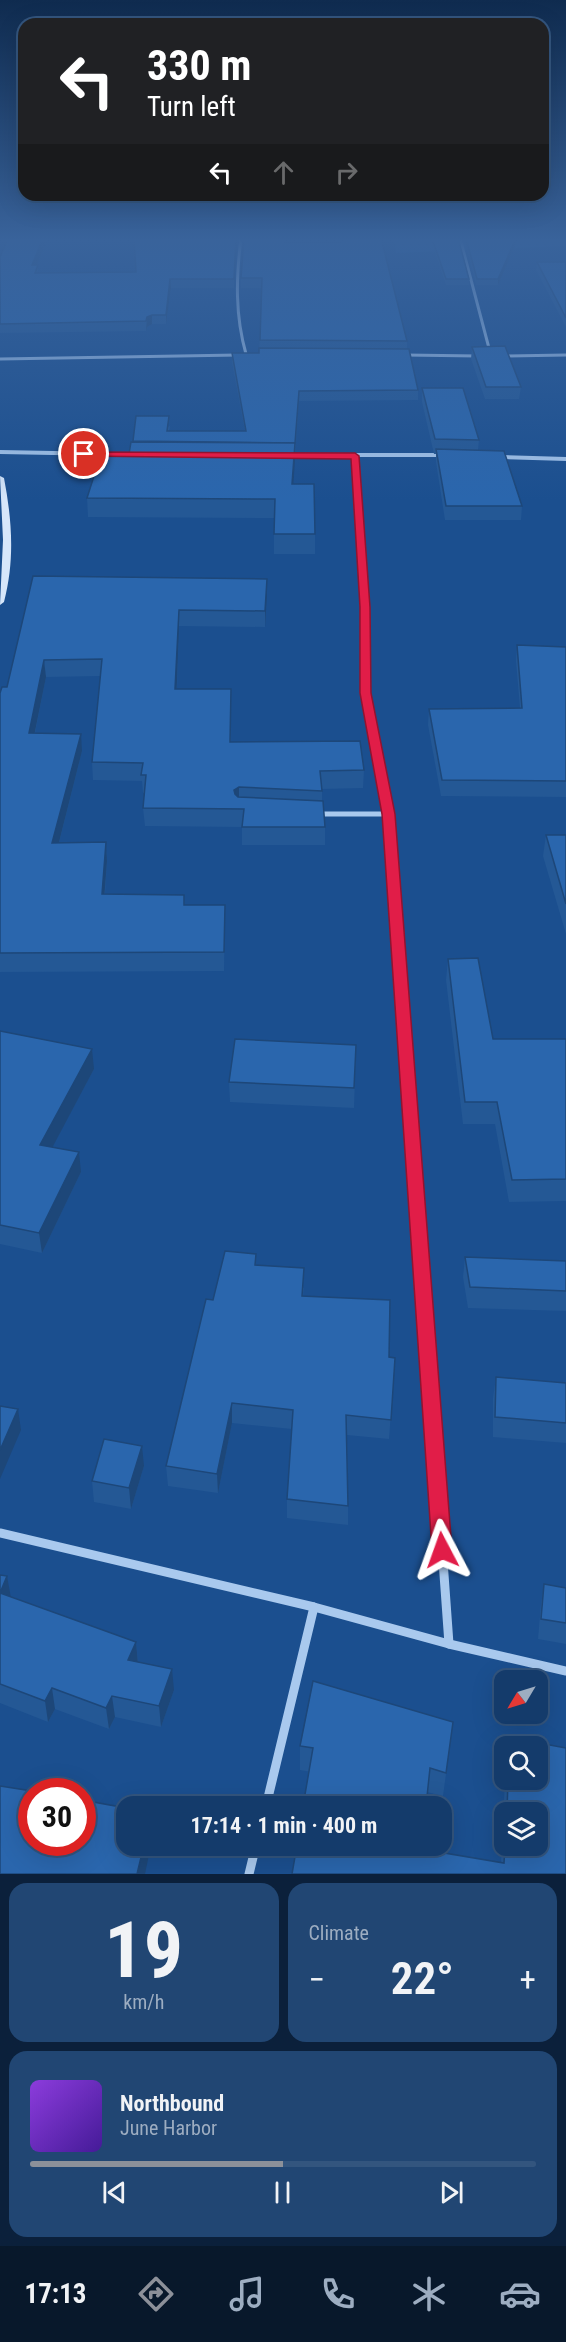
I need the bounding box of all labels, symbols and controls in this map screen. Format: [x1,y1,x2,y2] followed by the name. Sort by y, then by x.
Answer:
[147,41,252,90] text: 330 m
[48,42,126,120] icon: left
[147,91,236,123] text: Turn left
[204,156,237,189] icon: left
[267,156,300,189] icon: ahead
[330,156,363,189] icon: right
[58,428,109,479] pin
[67,437,100,470] icon: arrive
[410,1518,474,1582] position arrow
[494,1670,548,1724] north arrow
[494,1670,548,1856] map controls
[494,1736,548,1790] button: search
[18,1778,96,1856] speed limit sign: 30
[494,1802,548,1856] button: layers
[191,1813,377,1838] text: 17:14 · 1 min · 400 m
[104,1905,183,1996] text: 19
[309,1921,369,1945] text: Climate
[391,1952,454,2005] text: 22°
[309,1960,325,1999] text: −
[520,1960,536,1999] text: +
[123,1990,164,2014] text: km/h
[120,2091,224,2116] text: Northbound
[120,2116,217,2140] text: June Harbor
[98,2176,131,2209] icon: previous
[266,2176,299,2209] icon: pause
[435,2176,468,2209] icon: next
[135,2273,177,2315] icon: directions
[226,2273,268,2315] icon: music
[317,2273,359,2315] icon: phone
[408,2273,450,2315] icon: climate
[499,2273,541,2315] icon: car
[25,2278,86,2310] text: 17:13

